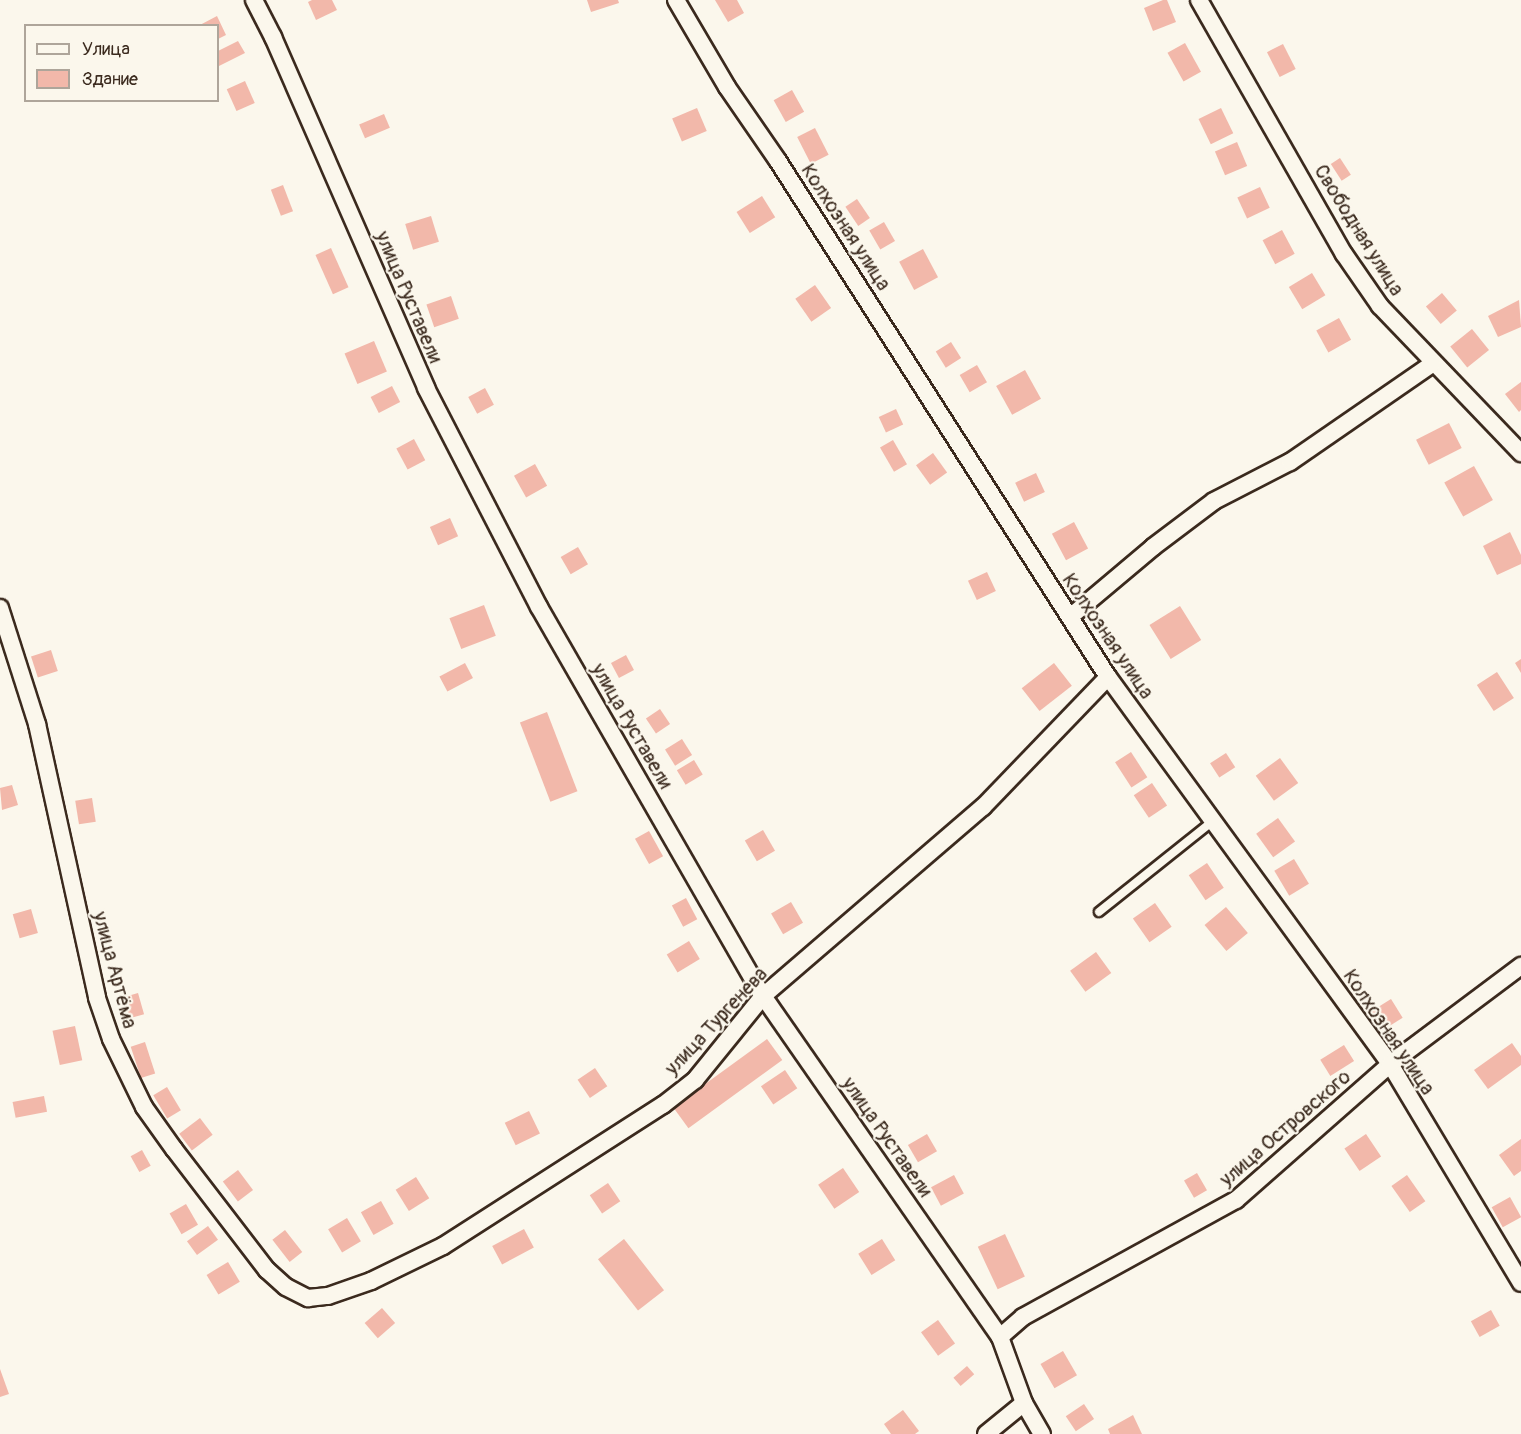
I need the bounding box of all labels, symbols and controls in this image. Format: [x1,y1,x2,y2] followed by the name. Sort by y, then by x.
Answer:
[24,24,219,102] legend
[82,38,130,61] text: Улица
[82,68,138,91] text: Здание
[796,159,896,295] street label: Колхозная улица
[1309,160,1409,300] street label: Свободная улица
[370,227,448,367] street label: улица Руставели
[1057,569,1159,703] street label: Колхозная улица
[586,659,678,793] street label: улица Руставели
[88,909,142,1031] street label: улица Артёма
[660,962,772,1080] street label: улица Тургенева
[1338,965,1440,1099] street label: Колхозная улица
[1215,1065,1355,1191] street label: улица Островского
[837,1072,937,1202] street label: улица Руставели

